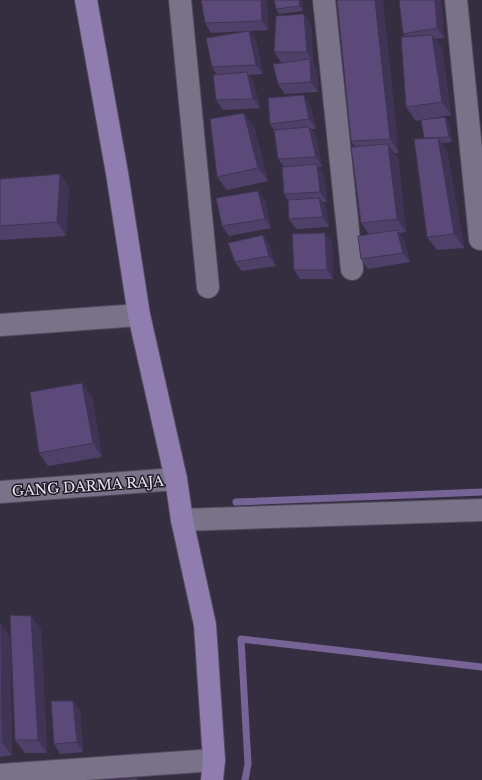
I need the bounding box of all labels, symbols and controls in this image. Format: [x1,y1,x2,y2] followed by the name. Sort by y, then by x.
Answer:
[11,472,165,500] street label: GANG DARMA RAJA

